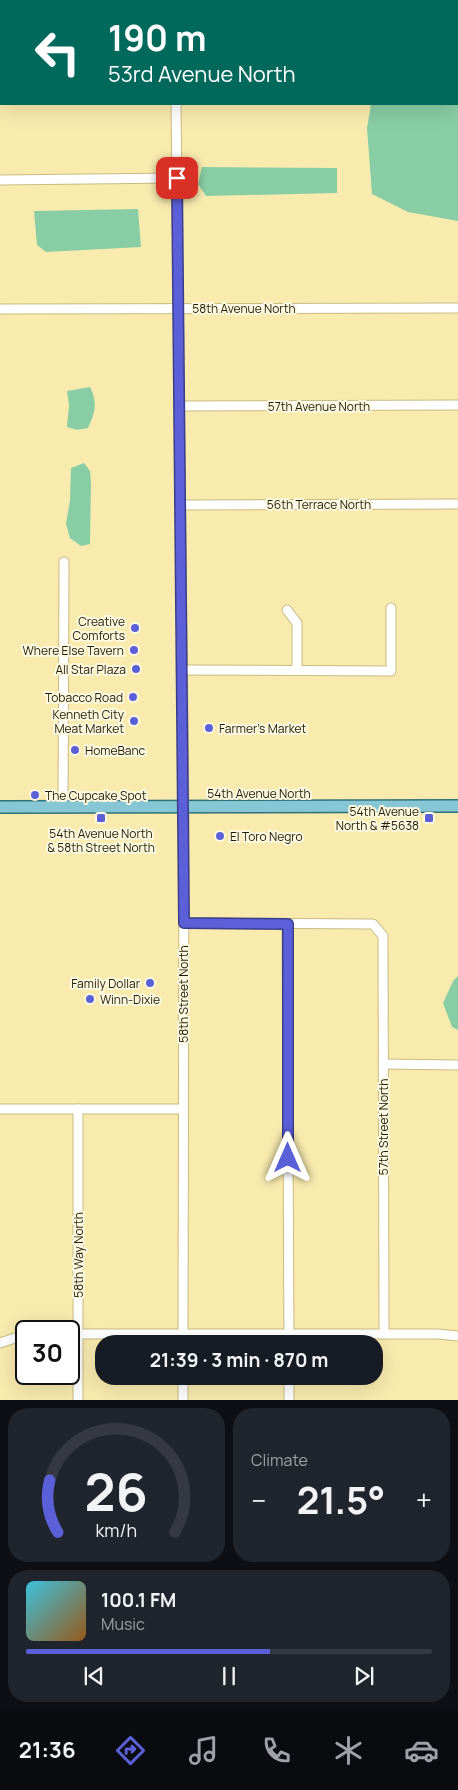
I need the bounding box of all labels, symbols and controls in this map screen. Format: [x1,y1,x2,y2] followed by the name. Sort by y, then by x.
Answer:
[108,14,207,62] text: 190 m
[25,20,90,85] icon: left
[108,59,296,89] text: 53rd Avenue North
[156,157,198,199] pin
[163,164,191,192] icon: arrive
[192,300,296,317] street label: 58th Avenue North
[268,398,370,415] street label: 57th Avenue North
[267,496,371,513] street label: 56th Terrace North
[73,613,125,644] place label: Creative Comforts
[129,622,141,634] marker: Creative Comforts
[23,642,124,659] place label: Where Else Tavern
[128,644,140,656] marker: Where Else Tavern
[55,661,126,678] place label: All Star Plaza
[130,663,142,675] marker: All Star Plaza
[45,689,123,706] place label: Tobacco Road
[127,691,139,703] marker: Tobacco Road
[53,706,125,737] place label: Kenneth City Meat Market
[128,715,140,727] marker: Kenneth City Meat Market
[219,720,307,737] place label: Farmer's Market
[203,722,215,734] marker: Farmer's Market
[85,742,146,759] place label: HomeBanc
[69,744,81,756] marker: HomeBanc
[207,785,311,802] street label: 54th Avenue North
[45,787,147,804] place label: The Cupcake Spot
[29,789,41,801] marker: The Cupcake Spot
[336,803,419,834] place label: 54th Avenue North & #5638
[95,812,107,824] marker: 54th Avenue North & 58th Street North
[423,812,435,824] marker: 54th Avenue North & #5638
[47,825,155,856] place label: 54th Avenue North & 58th Street North
[230,828,303,845] place label: El Toro Negro
[214,830,226,842] marker: El Toro Negro
[175,945,192,1043] street label: 58th Street North
[71,975,141,992] place label: Family Dollar
[144,977,156,989] marker: Family Dollar
[100,991,160,1008] place label: Winn-Dixie
[84,993,96,1005] marker: Winn-Dixie
[375,1079,392,1175] street label: 57th Street North
[261,1131,313,1183] position arrow
[70,1212,87,1298] street label: 58th Way North
[15,1320,80,1385] speed limit sign: 30
[150,1347,328,1373] text: 21:39 · 3 min · 870 m
[251,1449,308,1471] text: Climate
[85,1456,148,1527] text: 26
[297,1473,385,1525] text: 21.5°
[251,1481,266,1519] text: −
[416,1481,432,1519] text: +
[96,1518,137,1542] text: km/h
[101,1587,176,1613] text: 100.1 FM
[101,1613,145,1635] text: Music
[80,1662,108,1690] icon: previous
[215,1662,243,1690] icon: pause
[350,1662,378,1690] icon: next
[113,1733,148,1768] icon: directions
[186,1733,221,1768] icon: music
[259,1733,294,1768] icon: phone
[331,1733,366,1768] icon: climate
[404,1733,439,1768] icon: car
[19,1735,76,1765] text: 21:36

